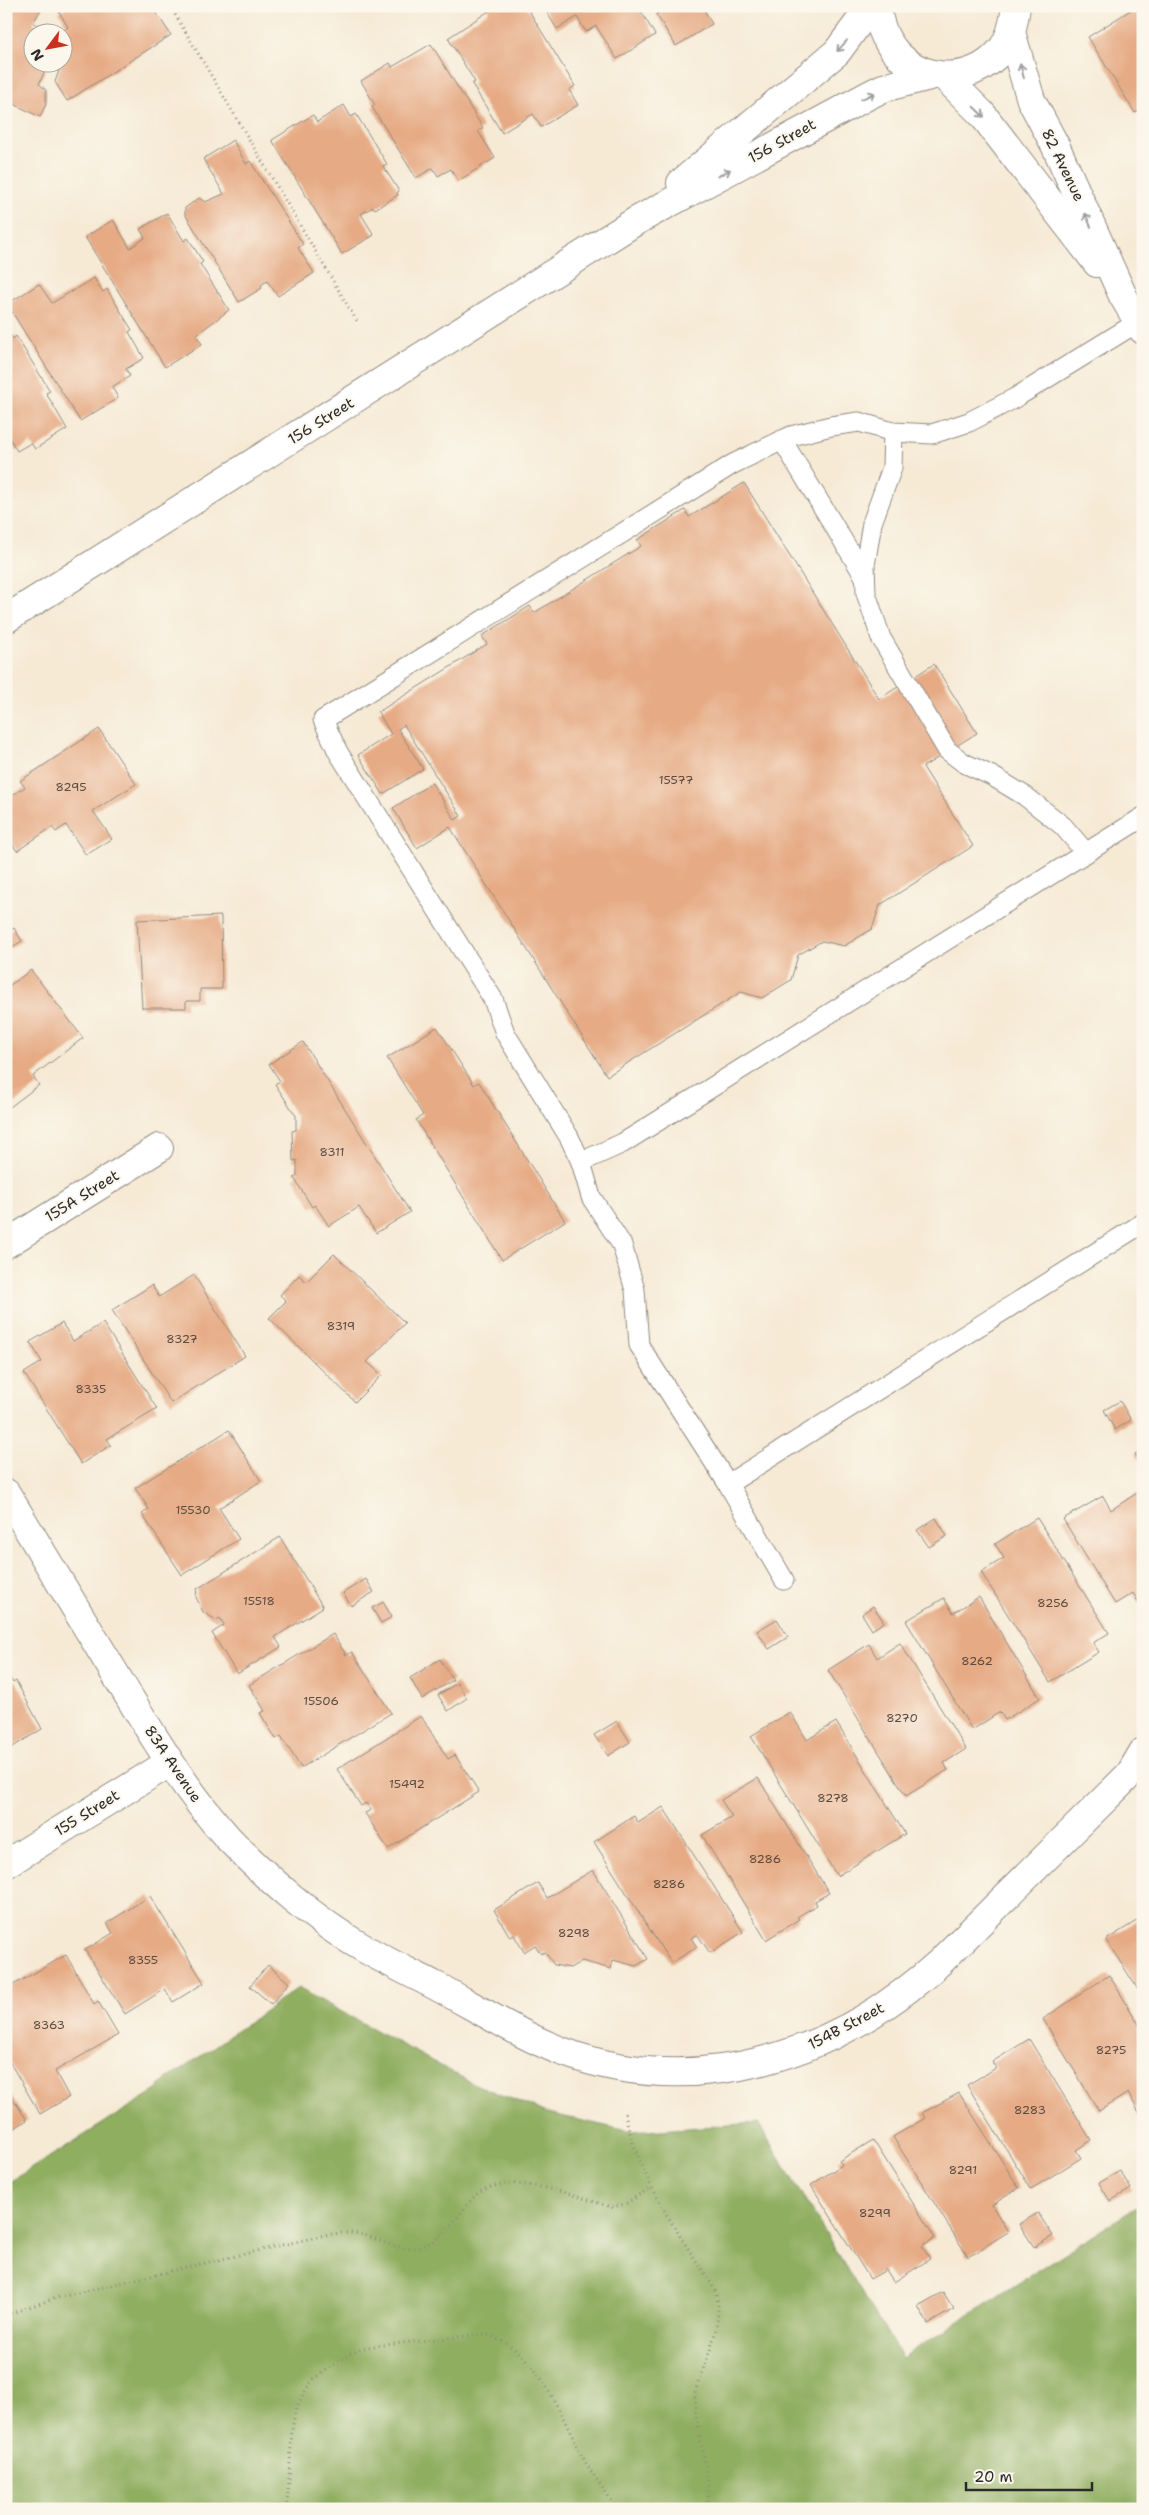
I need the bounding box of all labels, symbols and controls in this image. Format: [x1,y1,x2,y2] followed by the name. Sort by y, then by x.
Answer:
[22,22,72,72] north arrow
[836,39,848,52] one-way arrow
[26,45,48,64] text: N
[1017,64,1026,80] one-way arrow
[860,91,875,101] one-way arrow
[972,106,985,118] one-way arrow
[744,114,820,168] street label: 156 Street
[1037,126,1089,204] street label: 82 Avenue
[717,168,732,178] one-way arrow
[1083,213,1093,228] one-way arrow
[284,393,358,449] street label: 156 Street
[659,772,693,788] house number: 15577
[55,779,87,795] house number: 8295
[319,1144,345,1160] house number: 8311
[41,1165,123,1227] street label: 155A Street
[327,1318,355,1334] house number: 8319
[166,1331,198,1347] house number: 8327
[76,1381,106,1397] house number: 8335
[175,1502,211,1518] house number: 15530
[243,1593,275,1609] house number: 15518
[1037,1595,1069,1611] house number: 8256
[961,1653,993,1669] house number: 8262
[303,1693,339,1709] house number: 15506
[886,1710,918,1726] house number: 8270
[140,1722,206,1806] street label: 83A Avenue
[389,1776,425,1792] house number: 15492
[51,1785,123,1841] street label: 155 Street
[817,1790,849,1806] house number: 8278
[749,1851,781,1867] house number: 8286
[653,1876,685,1892] house number: 8286
[558,1925,590,1941] house number: 8298
[128,1952,158,1968] house number: 8355
[804,1998,888,2054] street label: 154B Street
[33,2017,65,2033] house number: 8363
[1096,2042,1126,2058] house number: 8275
[1014,2102,1046,2118] house number: 8283
[949,2162,977,2178] house number: 8291
[859,2205,891,2221] house number: 8299
[966,2460,1093,2492] scale bar
[974,2467,1013,2487] text: 20 m

